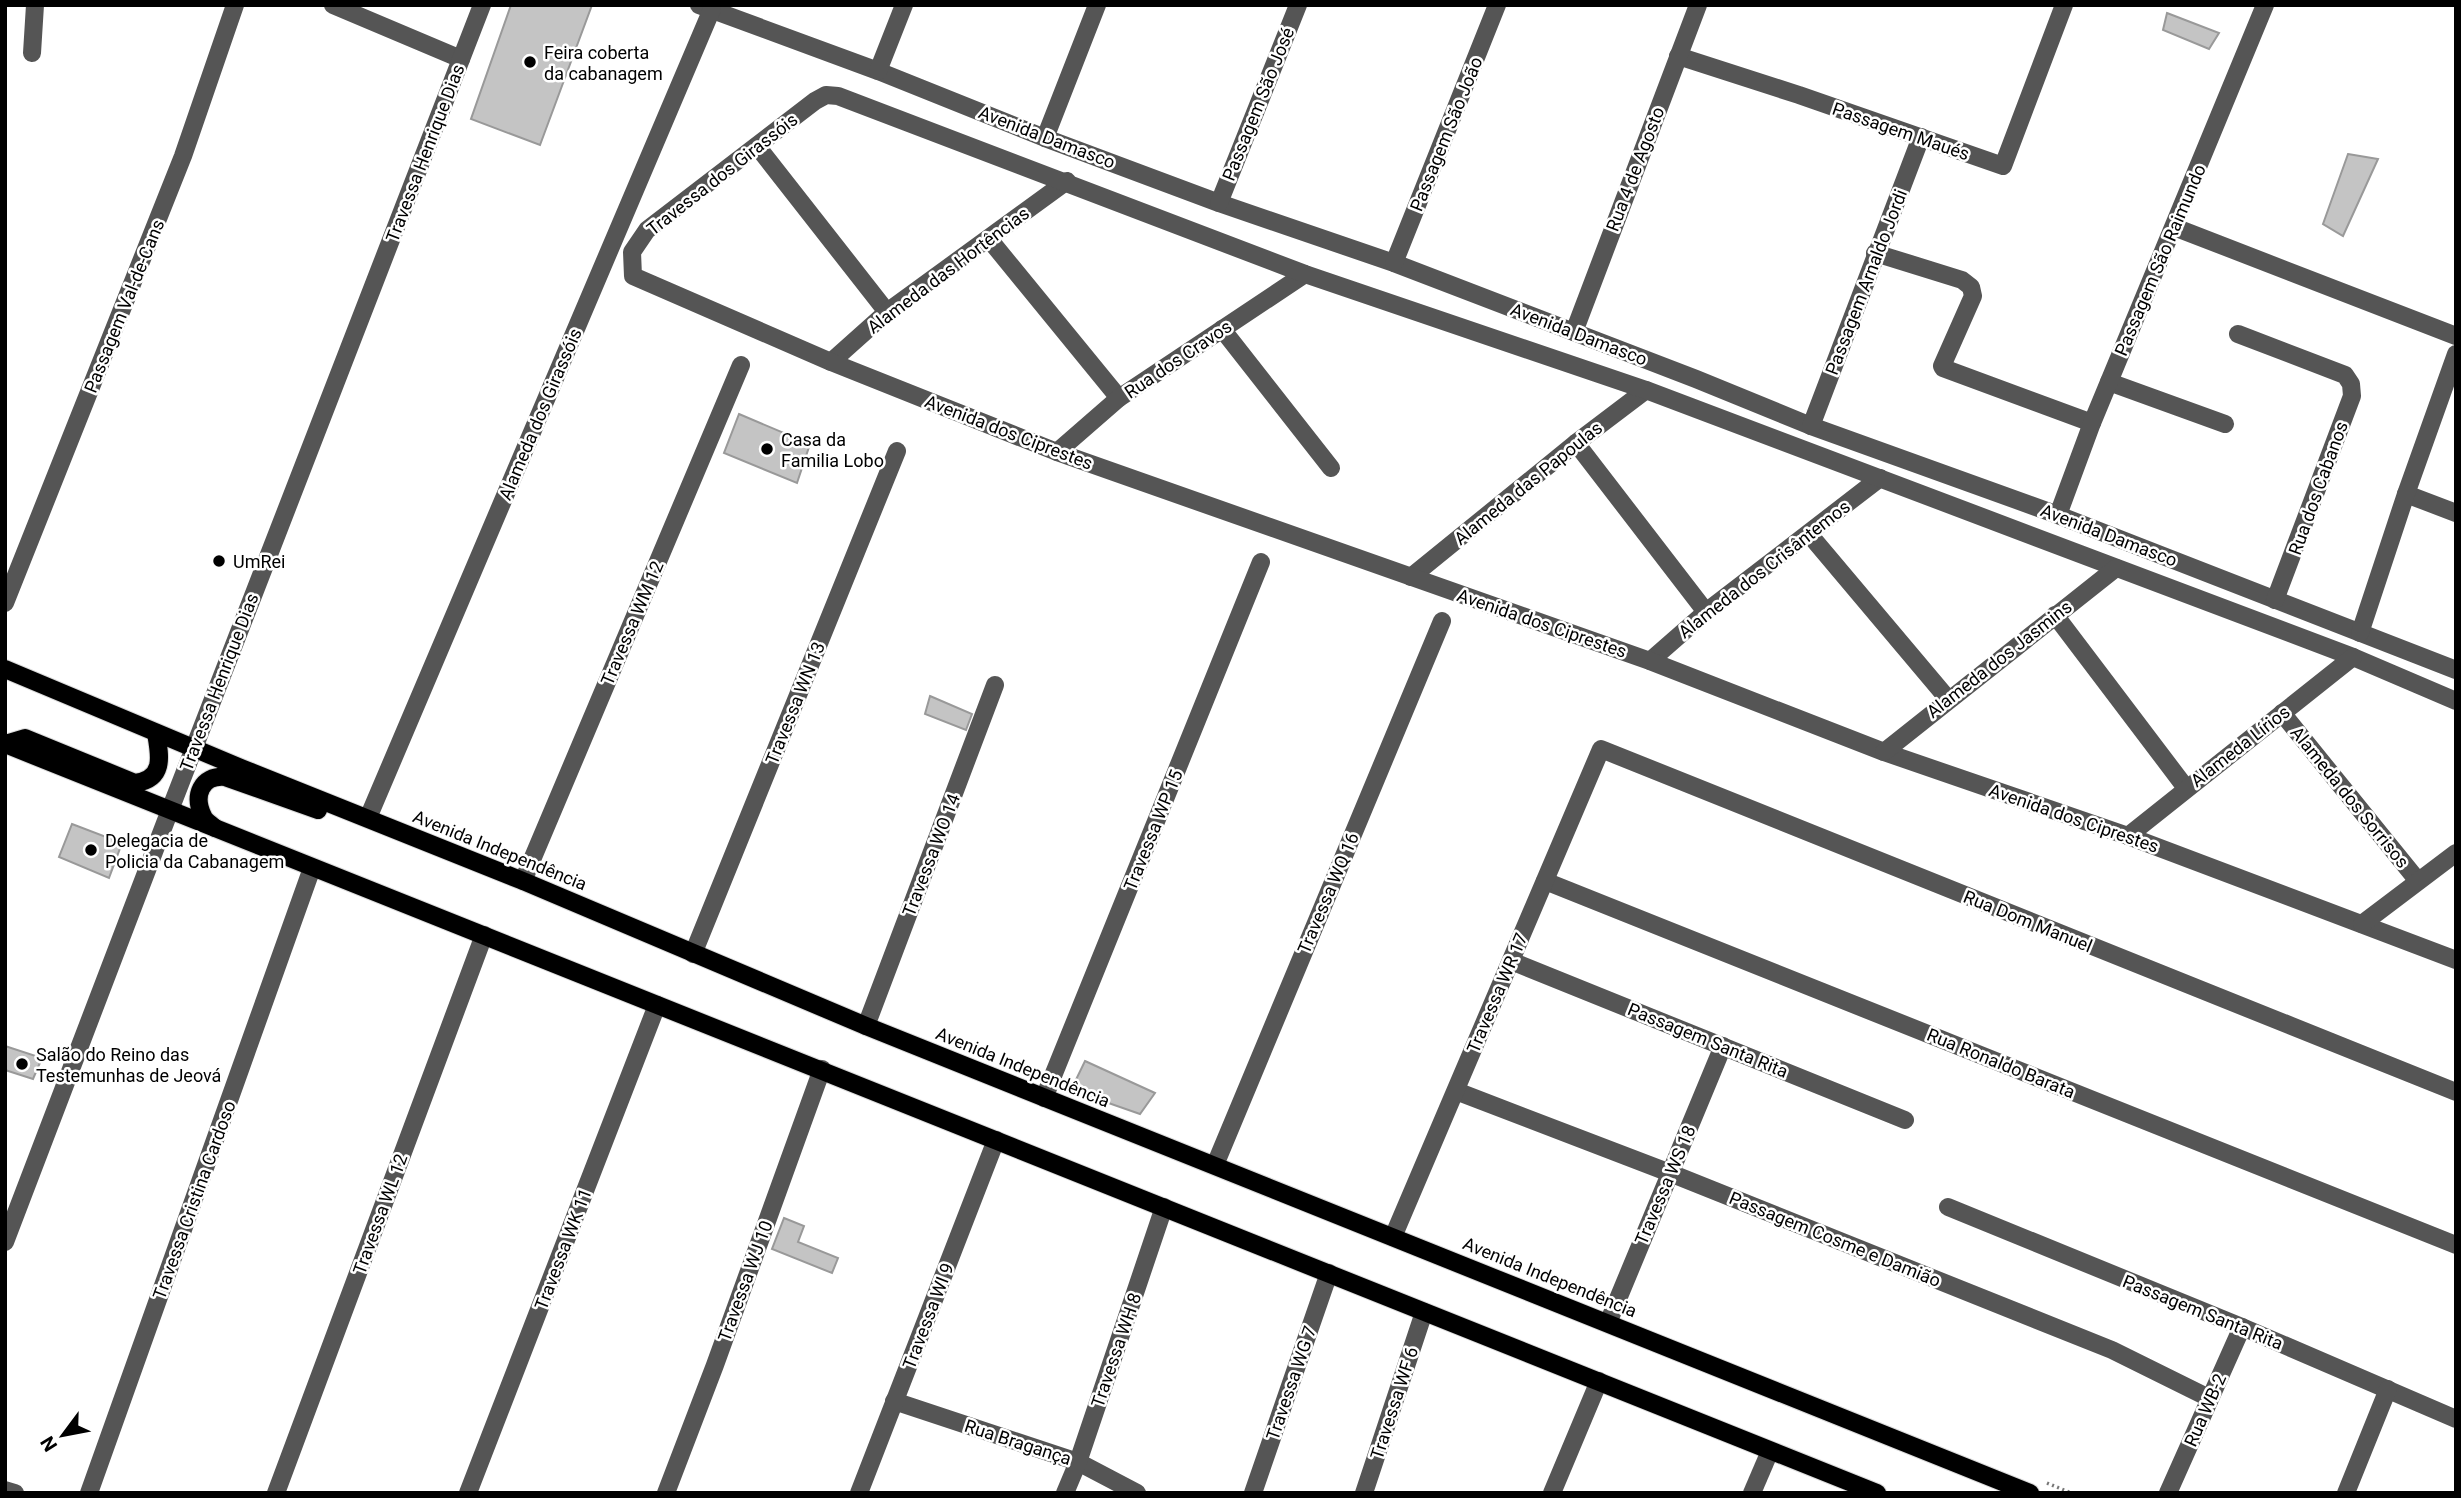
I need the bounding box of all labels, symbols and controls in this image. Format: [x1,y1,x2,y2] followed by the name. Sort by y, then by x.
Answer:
[1218,24,1298,184] street label: Passagem São José
[544,42,663,84] place label: Feira coberta da cabanagem
[522,54,538,70] marker: Feira coberta da cabanagem
[1405,54,1487,214] street label: Passagem São João
[381,61,469,245] street label: Travessa Henrique Dias
[1830,98,1972,164] street label: Passagem Maués
[976,101,1118,173] street label: Avenida Damasco
[1602,104,1668,234] street label: Rua 4 de Agosto
[643,109,801,239] street label: Travessa dos Girassóis
[2110,161,2210,359] street label: Passagem São Raimundo
[1821,186,1911,378] street label: Passagem Arnaldo Jordi
[863,202,1033,338] street label: Alameda das Hortências
[80,216,168,396] street label: Passagem Val-de-Cans
[1508,298,1650,370] street label: Avenida Damasco
[1120,315,1236,403] street label: Rua dos Cravos
[494,325,586,503] street label: Alameda dos Girassóis
[922,390,1096,474] street label: Avenida dos Ciprestes
[1450,417,1606,549] street label: Alameda das Papoulas
[2284,418,2352,558] street label: Rua dos Cabanos
[781,429,884,471] place label: Casa da Familia Lobo
[759,441,775,457] marker: Casa da Familia Lobo
[1674,496,1854,642] street label: Alameda dos Crisântemos
[2038,499,2180,571] street label: Avenida Damasco
[233,551,285,572] place label: UmRei
[211,553,227,569] marker: UmRei
[596,558,668,688] street label: Travessa WM 12
[1454,584,1630,662] street label: Avenida dos Ciprestes
[175,590,263,774] street label: Travessa Henrique Dias
[1922,596,2076,722] street label: Alameda dos Jasmins
[761,639,829,767] street label: Travessa WN 13
[2186,701,2294,791] street label: Alameda Lírios
[2286,722,2414,872] street label: Alameda dos Sorrisos
[1119,766,1187,894] street label: Travessa WP 15
[1986,779,2162,857] street label: Avenida dos Ciprestes
[898,791,964,919] street label: Travessa WO 14
[410,806,590,894] street label: Avenida Independência
[1293,829,1363,957] street label: Travessa WQ 16
[105,830,284,872] place label: Delegacia de Policia da Cabanagem
[83,842,99,858] marker: Delegacia de Policia da Cabanagem
[1961,886,2095,956] street label: Rua Dom Manuel
[1462,930,1532,1056] street label: Travessa WR 17
[1625,998,1791,1082] street label: Passagem Santa Rita
[933,1023,1113,1111] street label: Avenida Independência
[1924,1024,2078,1102] street label: Rua Ronaldo Barata
[36,1044,221,1086] place label: Salão do Reino das Testemunhas de Jeová
[14,1056,30,1072] marker: Salão do Reino das Testemunhas de Jeová
[148,1098,240,1302] street label: Travessa Cristina Cardoso
[1630,1122,1700,1248] street label: Travessa WS 18
[348,1151,412,1277] street label: Travessa WL 12
[530,1185,596,1313] street label: Travessa WK 11
[1726,1187,1944,1291] street label: Passagem Cosme e Damião
[713,1218,777,1344] street label: Travessa WJ 10
[1460,1233,1640,1321] street label: Avenida Independência
[898,1260,958,1372] street label: Travessa WI 9
[2120,1270,2286,1354] street label: Passagem Santa Rita
[1087,1290,1145,1410] street label: Travessa WH 8
[1262,1323,1320,1443] street label: Travessa WG 7
[1366,1344,1422,1462] street label: Travessa WF 6
[2180,1370,2230,1450] street label: Rua WB-2
[28,1400,98,1470] north arrow
[962,1415,1074,1469] street label: Rua Bragança
[36,1432,62,1456] text: N

